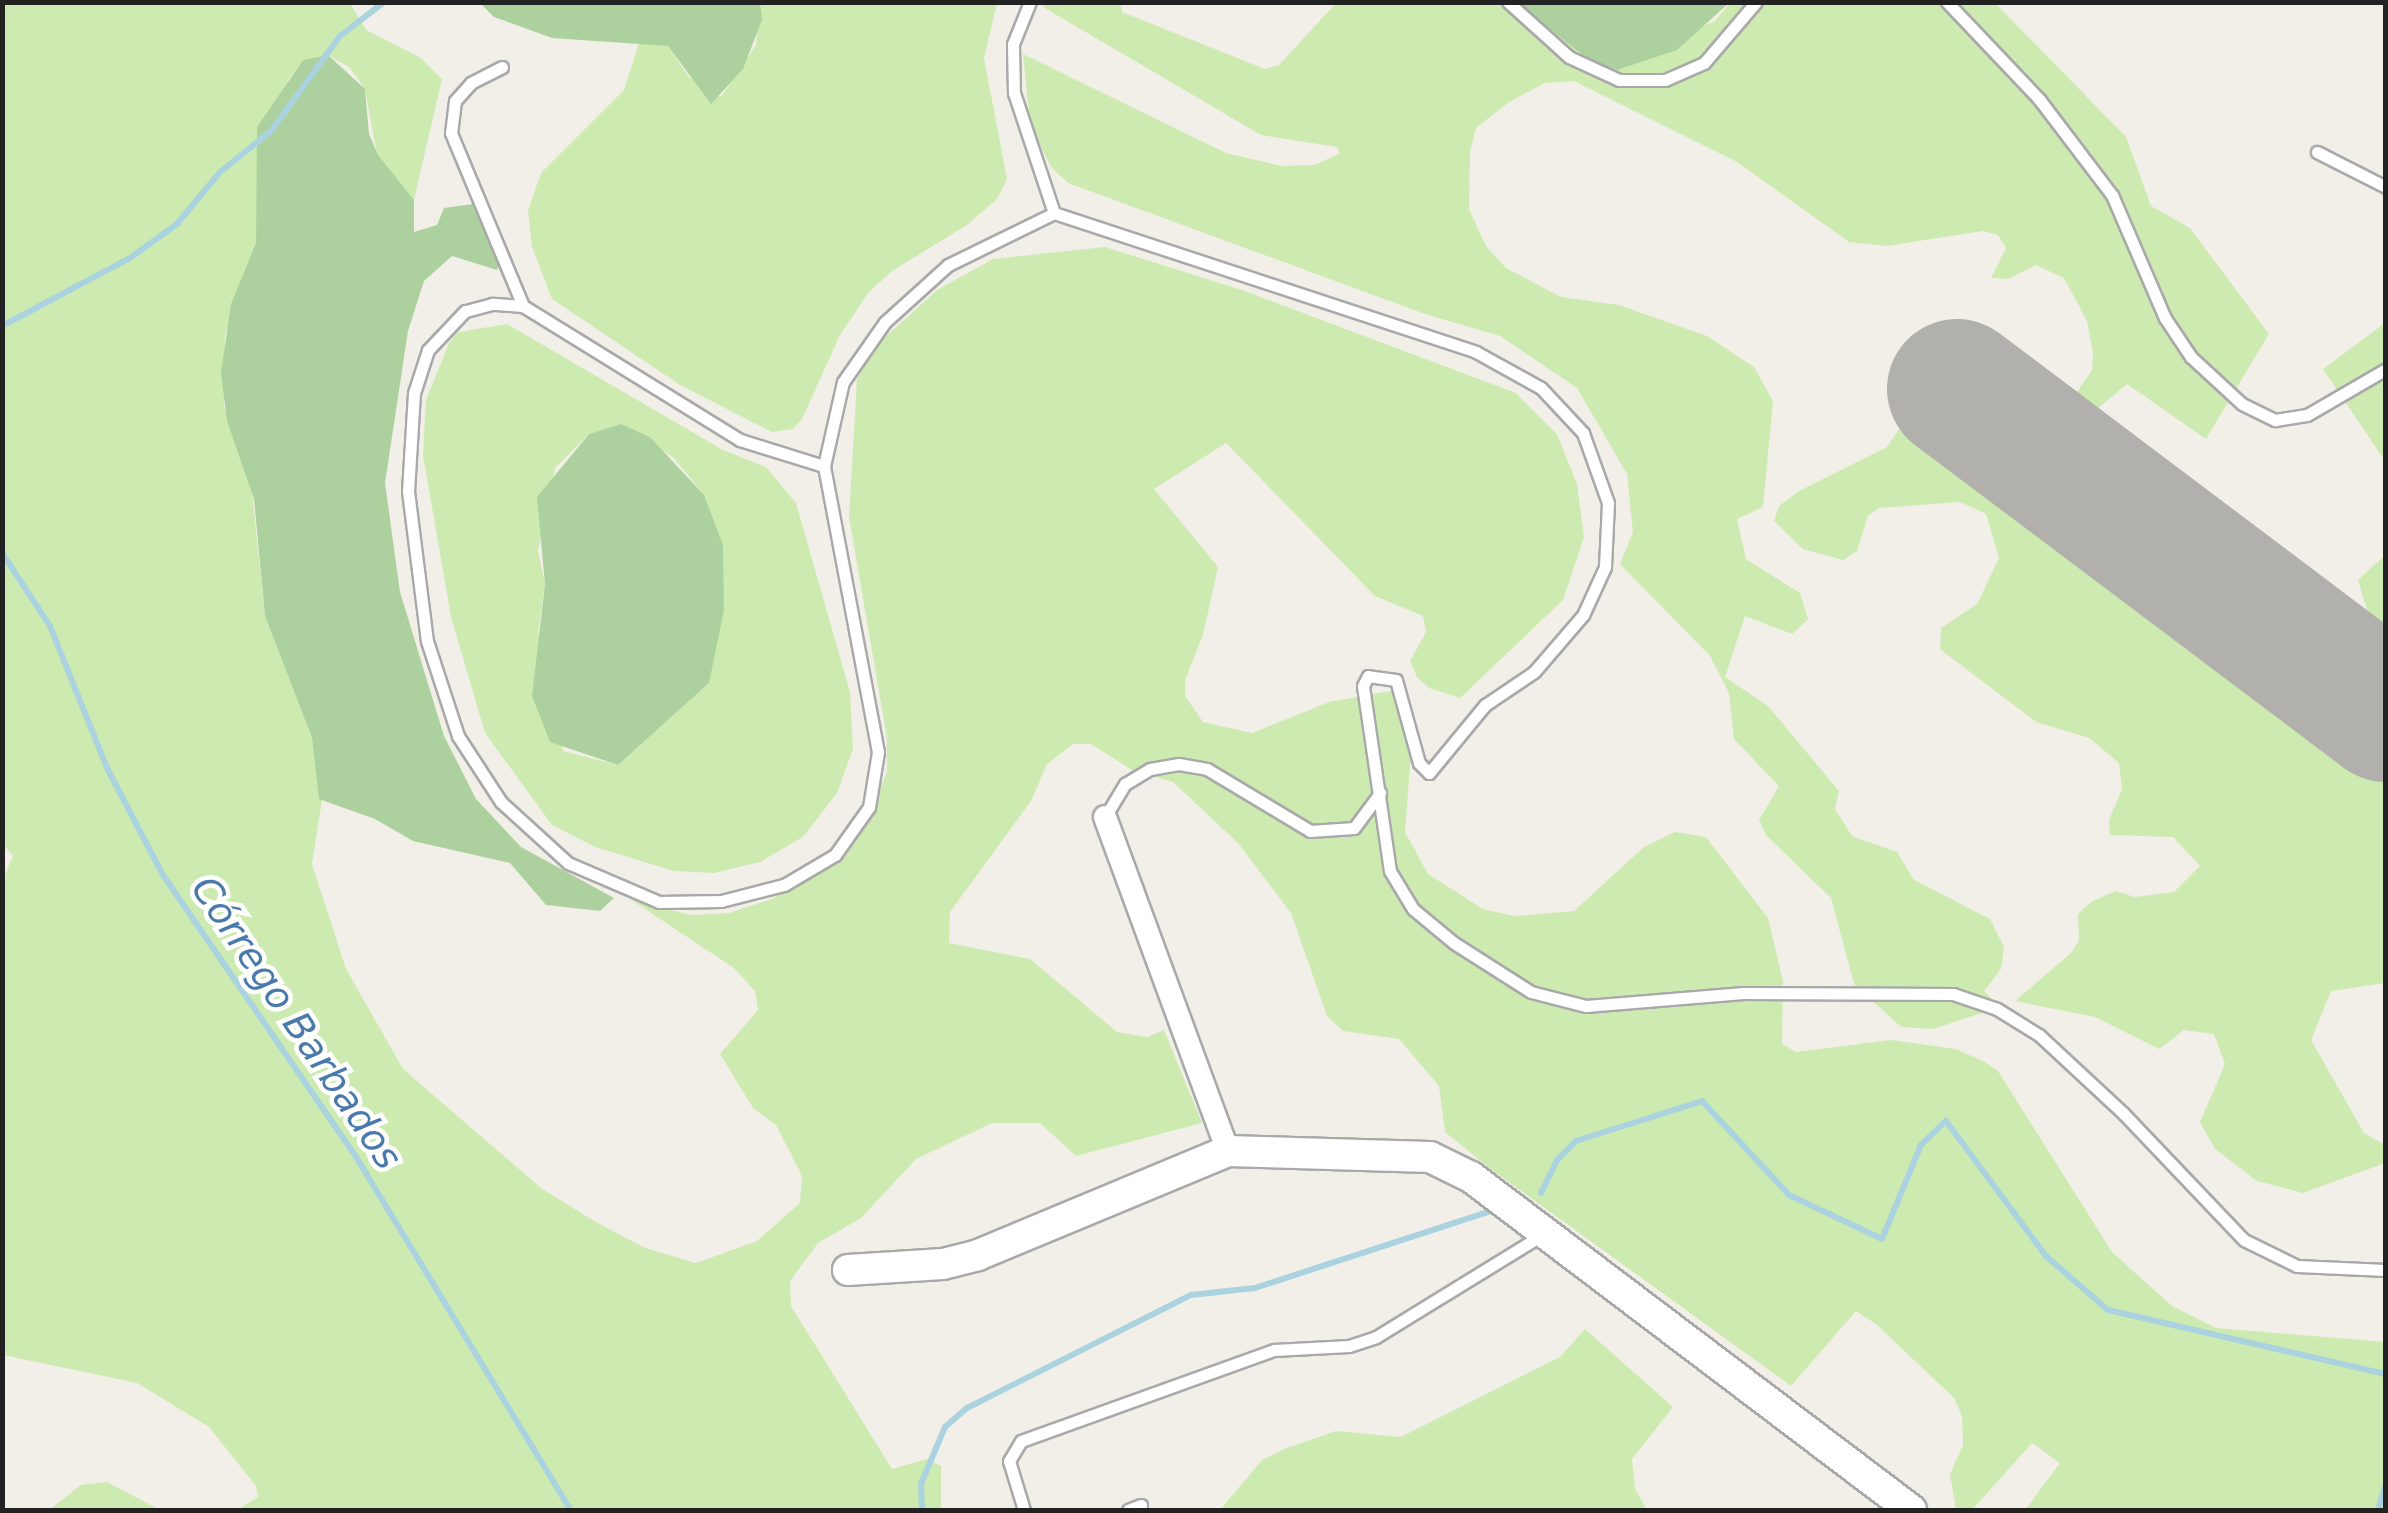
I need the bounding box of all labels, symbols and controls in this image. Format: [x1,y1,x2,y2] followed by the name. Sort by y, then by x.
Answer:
[181,868,411,1178] water label: Córrego Barbados

